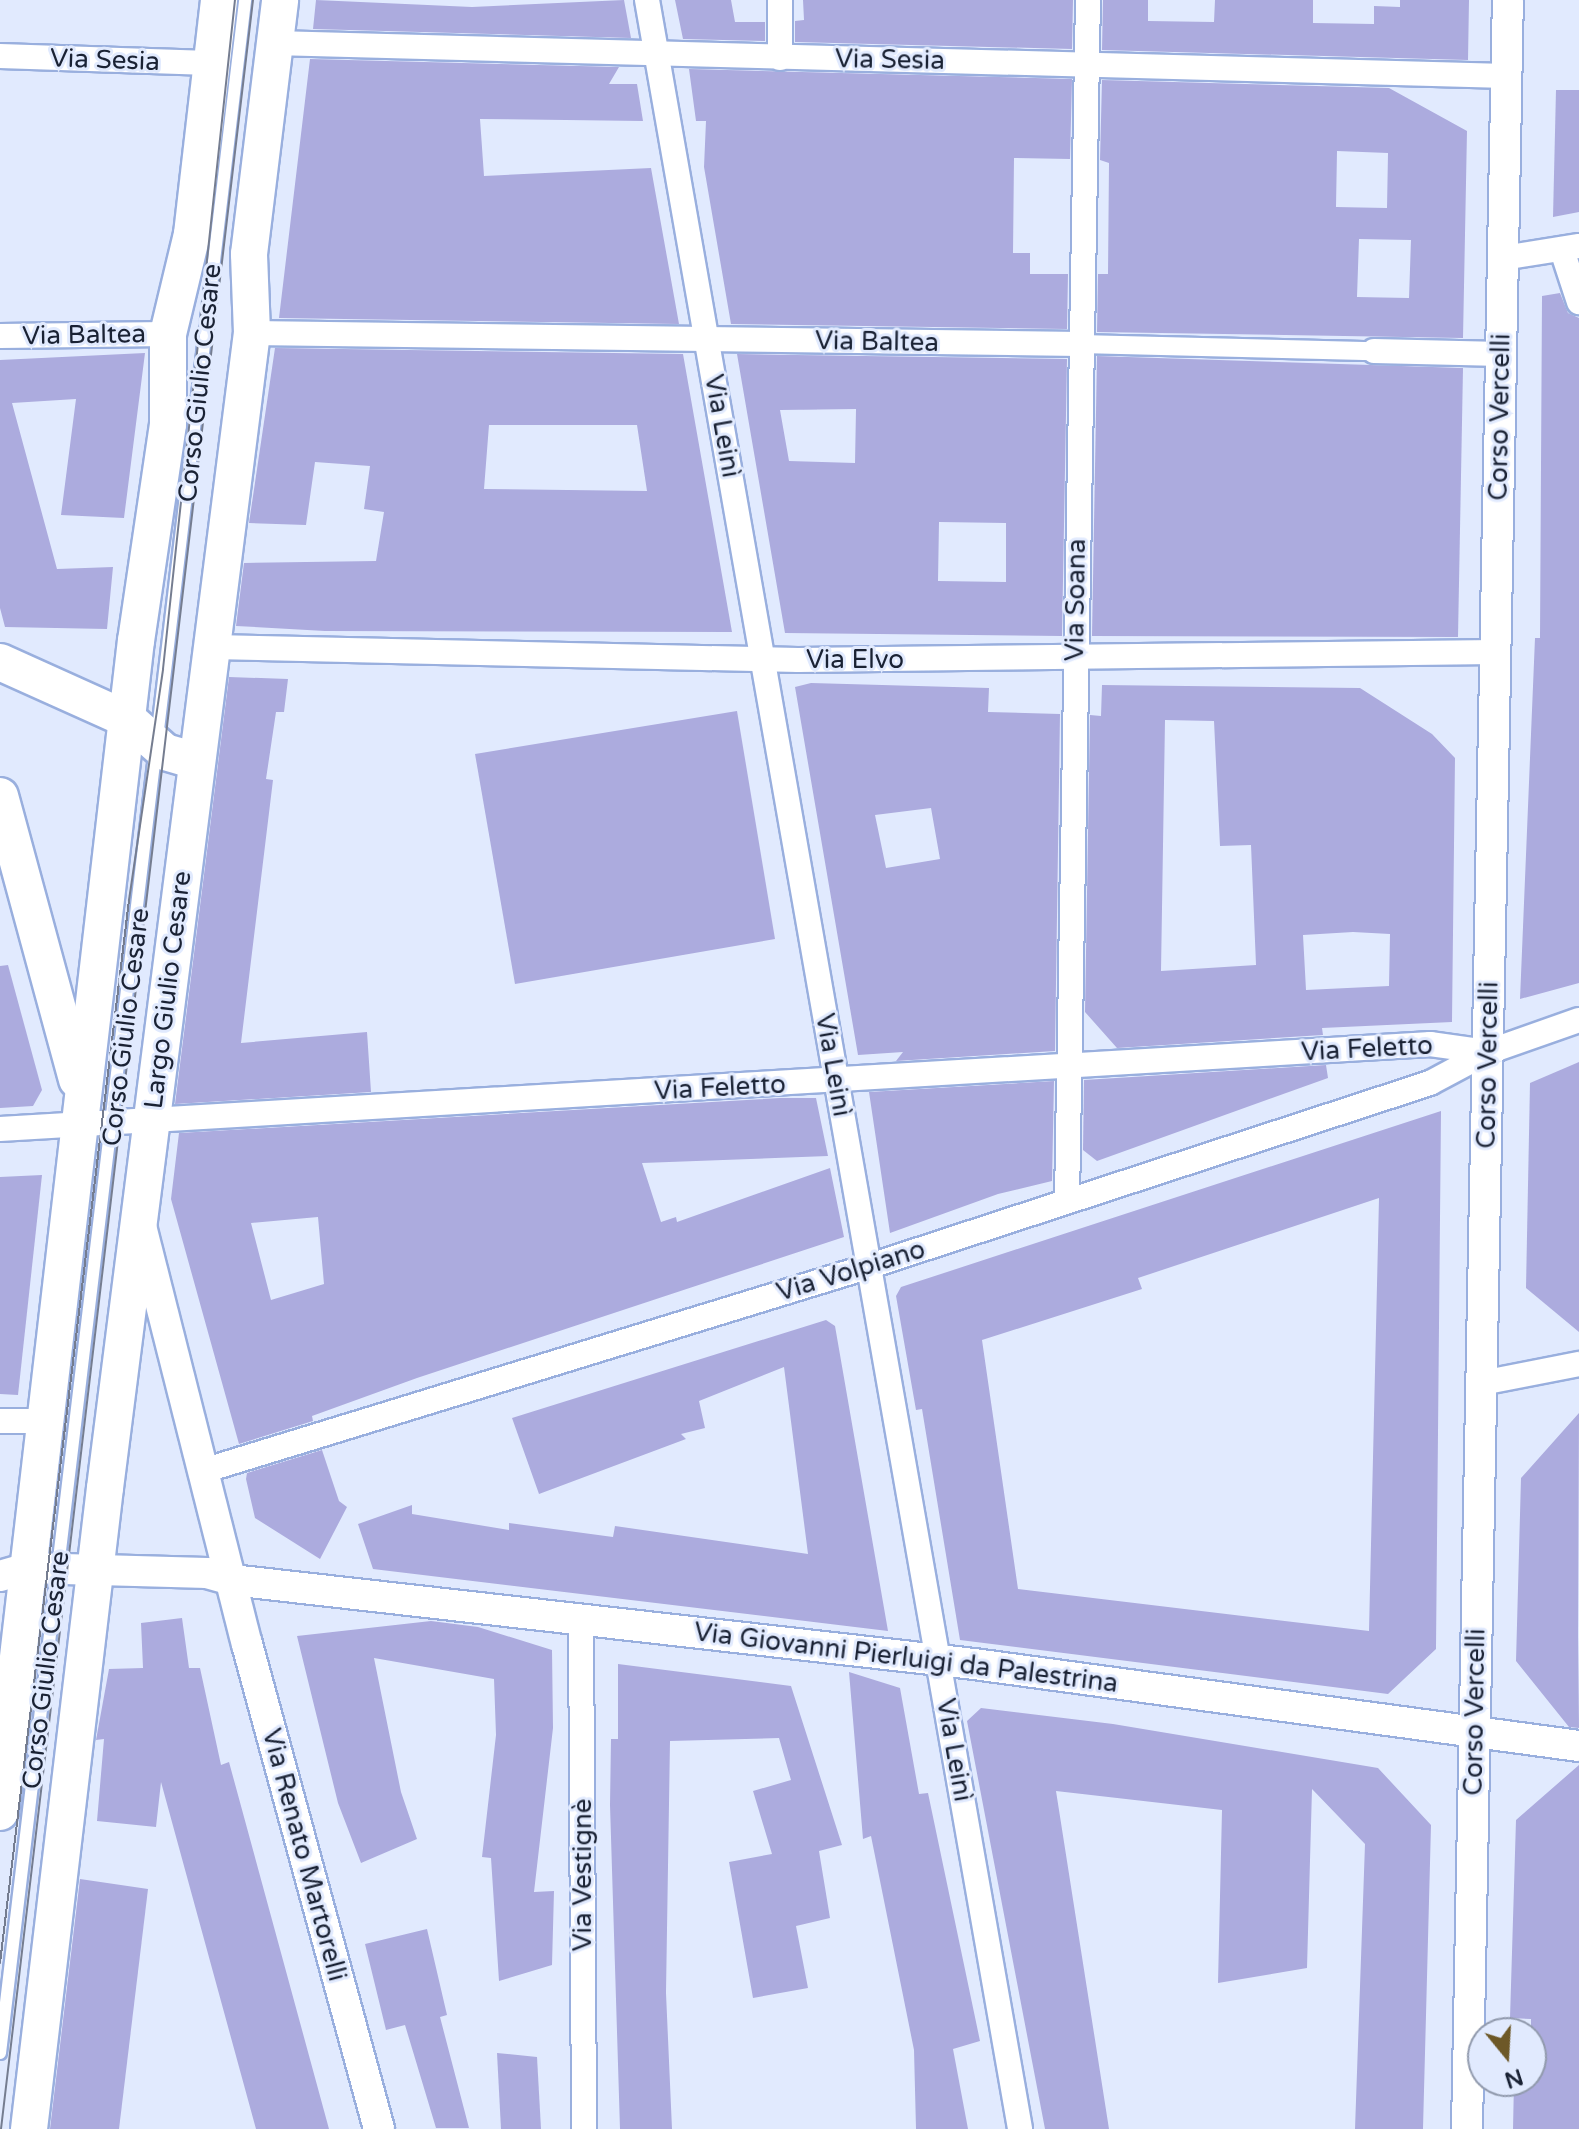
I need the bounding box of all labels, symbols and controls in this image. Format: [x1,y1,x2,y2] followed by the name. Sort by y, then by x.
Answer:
[50,42,160,78] street label: Via Sesia
[835,43,945,77] street label: Via Sesia
[172,262,228,504] street label: Corso Giulio Cesare
[22,318,146,352] street label: Via Baltea
[815,325,939,359] street label: Via Baltea
[1483,333,1517,501] street label: Corso Vercelli
[698,372,746,480] street label: Via Leinì
[1059,538,1093,662] street label: Via Soana
[806,644,904,676] street label: Via Elvo
[138,869,198,1111] street label: Largo Giulio Cesare
[96,906,156,1148] street label: Corso Giulio Cesare
[1471,981,1505,1149] street label: Corso Vercelli
[809,1011,857,1119] street label: Via Leinì
[1300,1030,1434,1068] street label: Via Feletto
[653,1069,787,1107] street label: Via Feletto
[773,1234,929,1308] street label: Via Volpiano
[16,1549,76,1791] street label: Corso Giulio Cesare
[692,1617,1120,1699] street label: Via Giovanni Pierluigi da Palestrina
[1458,1628,1492,1796] street label: Corso Vercelli
[930,1696,978,1804] street label: Via Leinì
[255,1725,353,1985] street label: Via Renato Martorelli
[567,1799,599,1951] street label: Via Vestignè
[1467,2017,1547,2097] north arrow
[1501,2063,1526,2093] text: N

